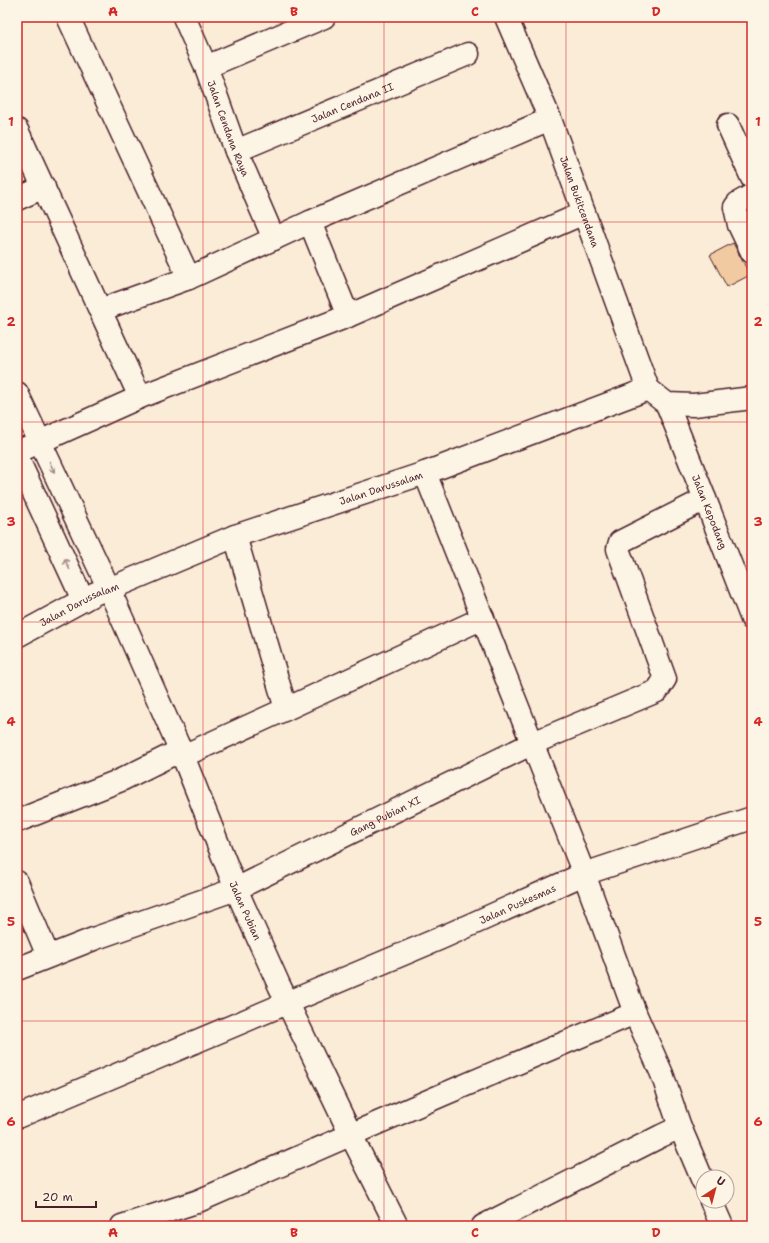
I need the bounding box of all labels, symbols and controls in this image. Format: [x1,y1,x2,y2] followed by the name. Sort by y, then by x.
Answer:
[108,3,118,20] text: A
[290,3,298,20] text: B
[471,3,479,20] text: C
[651,3,661,20] text: D
[204,79,252,179] street label: Jalan Cendana Raya
[309,80,396,126] street label: Jalan Cendana II
[8,113,14,130] text: 1
[755,113,761,130] text: 1
[557,154,602,250] street label: Jalan Bukitcendana
[6,313,16,330] text: 2
[753,313,763,330] text: 2
[49,460,56,472] one-way arrow
[338,468,425,508] street label: Jalan Darussalam
[689,473,730,551] street label: Jalan Kepodang
[6,513,16,530] text: 3
[753,513,763,530] text: 3
[63,559,70,571] one-way arrow
[37,579,121,629] street label: Jalan Darussalam
[6,713,16,730] text: 4
[753,713,763,730] text: 4
[348,793,423,839] street label: Gang Pubian XI
[227,879,264,942] street label: Jalan Pubian
[477,881,558,927] street label: Jalan Puskesmas
[7,913,15,930] text: 5
[754,913,762,930] text: 5
[6,1113,16,1130] text: 6
[753,1113,763,1130] text: 6
[695,1169,735,1209] north arrow
[713,1173,728,1190] text: U
[36,1183,96,1209] scale bar
[42,1189,73,1205] text: 20 m
[108,1224,118,1241] text: A
[290,1224,298,1241] text: B
[471,1224,479,1241] text: C
[651,1224,661,1241] text: D

